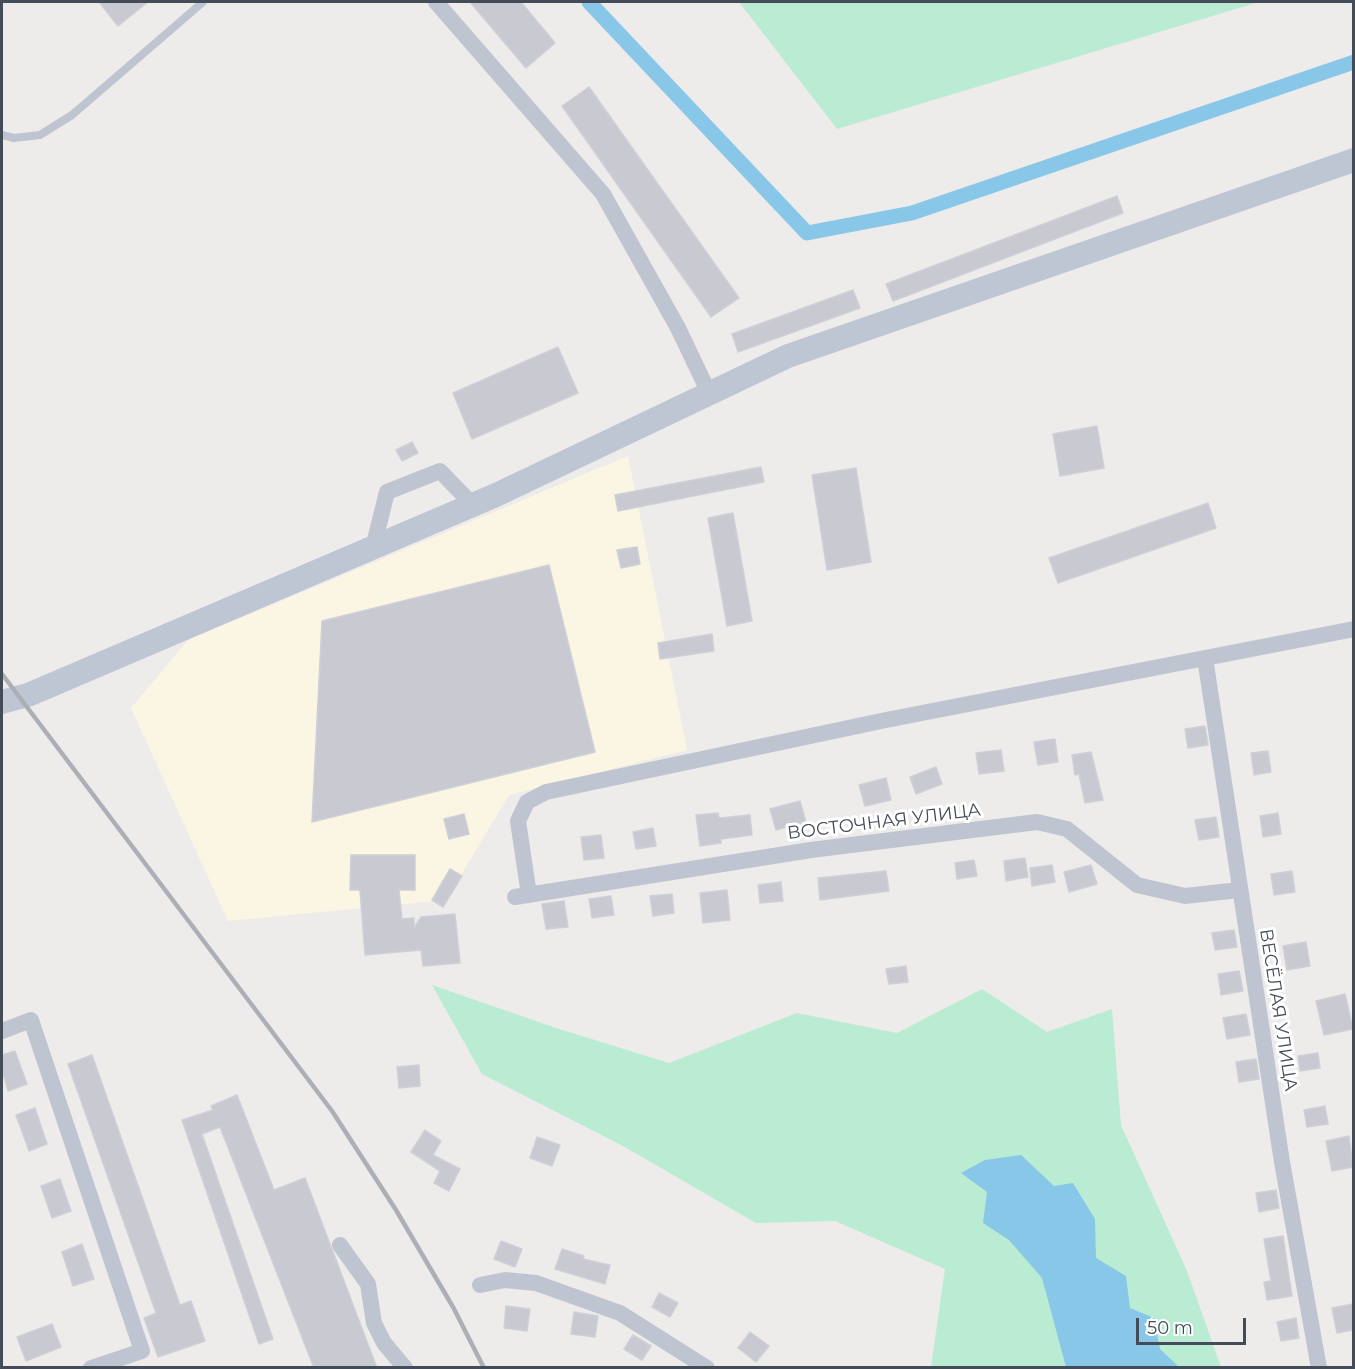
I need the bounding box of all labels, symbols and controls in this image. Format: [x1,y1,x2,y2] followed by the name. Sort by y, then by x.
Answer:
[786,799,982,845] street label: ВОСТОЧНАЯ УЛИЦА
[1255,927,1301,1093] street label: ВЕСЁЛАЯ УЛИЦА
[1139,1306,1248,1344] scale bar
[1147,1317,1193,1339] text: 50 m

